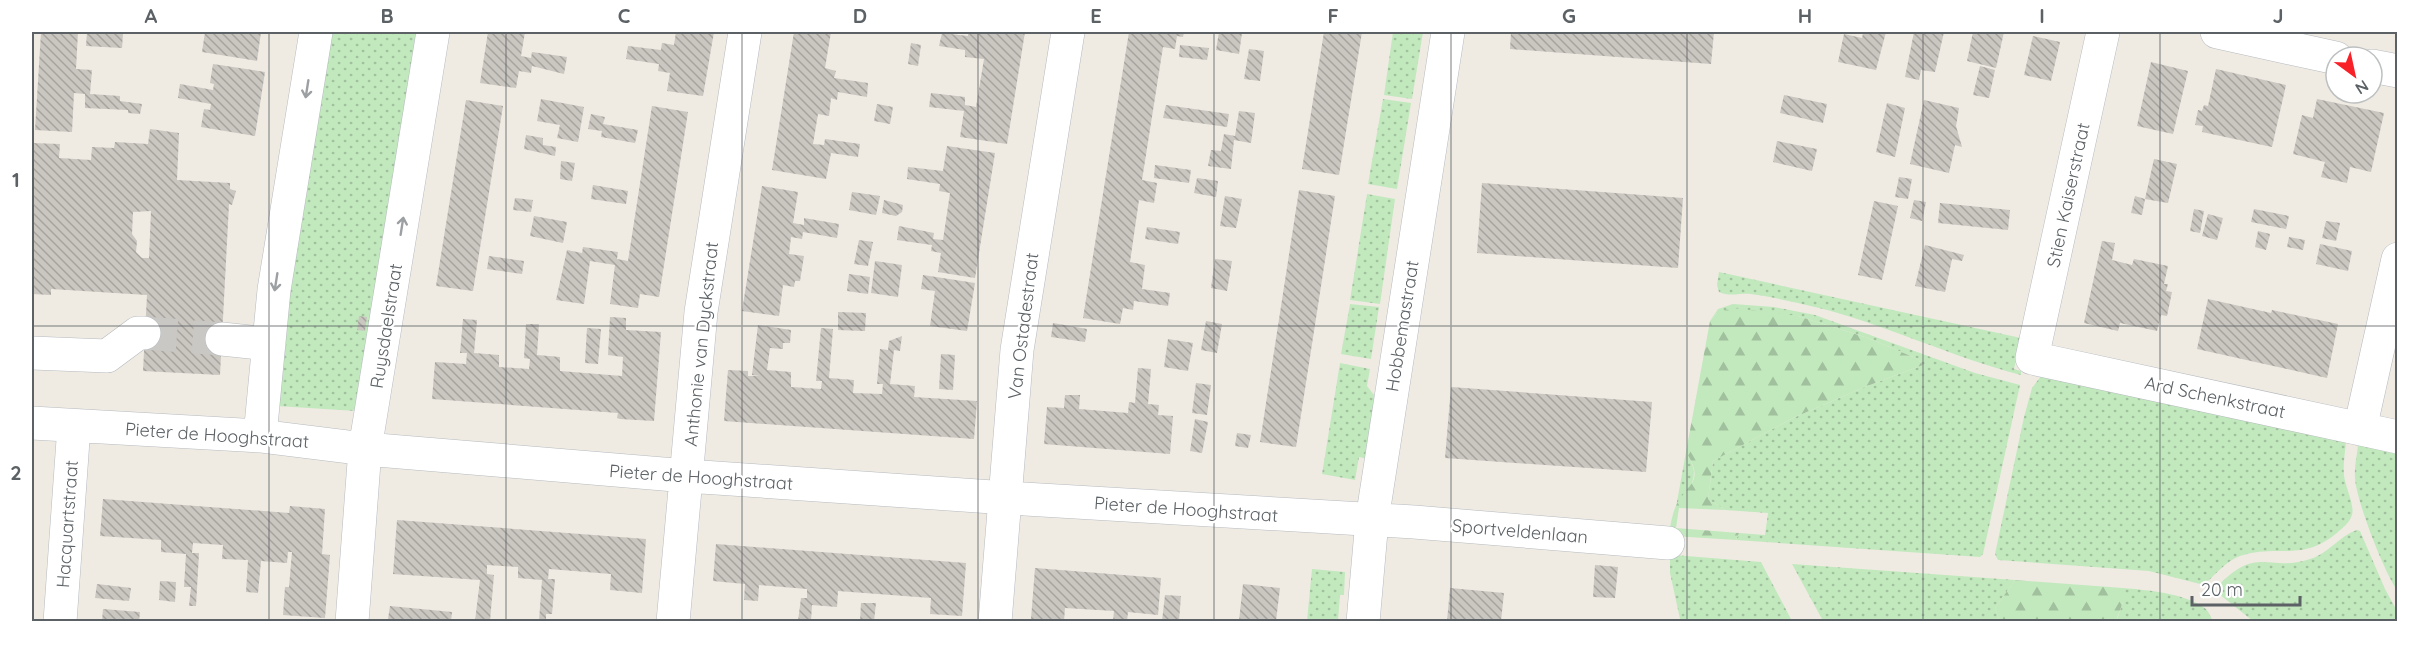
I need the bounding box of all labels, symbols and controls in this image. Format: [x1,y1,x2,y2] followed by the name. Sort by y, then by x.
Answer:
[145,3,158,28] text: A
[380,3,394,28] text: B
[618,3,631,28] text: C
[853,3,867,28] text: D
[1090,3,1102,28] text: E
[1327,3,1339,28] text: F
[1562,3,1576,28] text: G
[1798,3,1812,28] text: H
[2039,3,2045,28] text: I
[2272,3,2284,28] text: J
[2324,45,2384,105] north arrow
[2352,76,2373,99] text: N
[301,79,312,99] one-way arrow
[2041,121,2095,269] street label: Stien Kaiserstraat
[12,167,20,192] text: 1
[397,216,408,236] one-way arrow
[679,241,723,447] street label: Anthonie van Dyckstraat
[1003,251,1043,401] street label: Van Ostadestraat
[1380,259,1424,393] street label: Hobbemastraat
[365,262,407,390] street label: Ruysdaelstraat
[270,271,281,291] one-way arrow
[2143,371,2287,423] street label: Ard Schenkstraat
[124,417,310,453] street label: Pieter de Hooghstraat
[51,459,83,589] street label: Hacquartstraat
[608,459,794,495] street label: Pieter de Hooghstraat
[10,460,22,485] text: 2
[1093,491,1279,527] street label: Pieter de Hooghstraat
[1451,514,1589,548] street label: Sportveldenlaan
[2192,569,2300,607] scale bar
[2201,578,2243,601] text: 20 m

